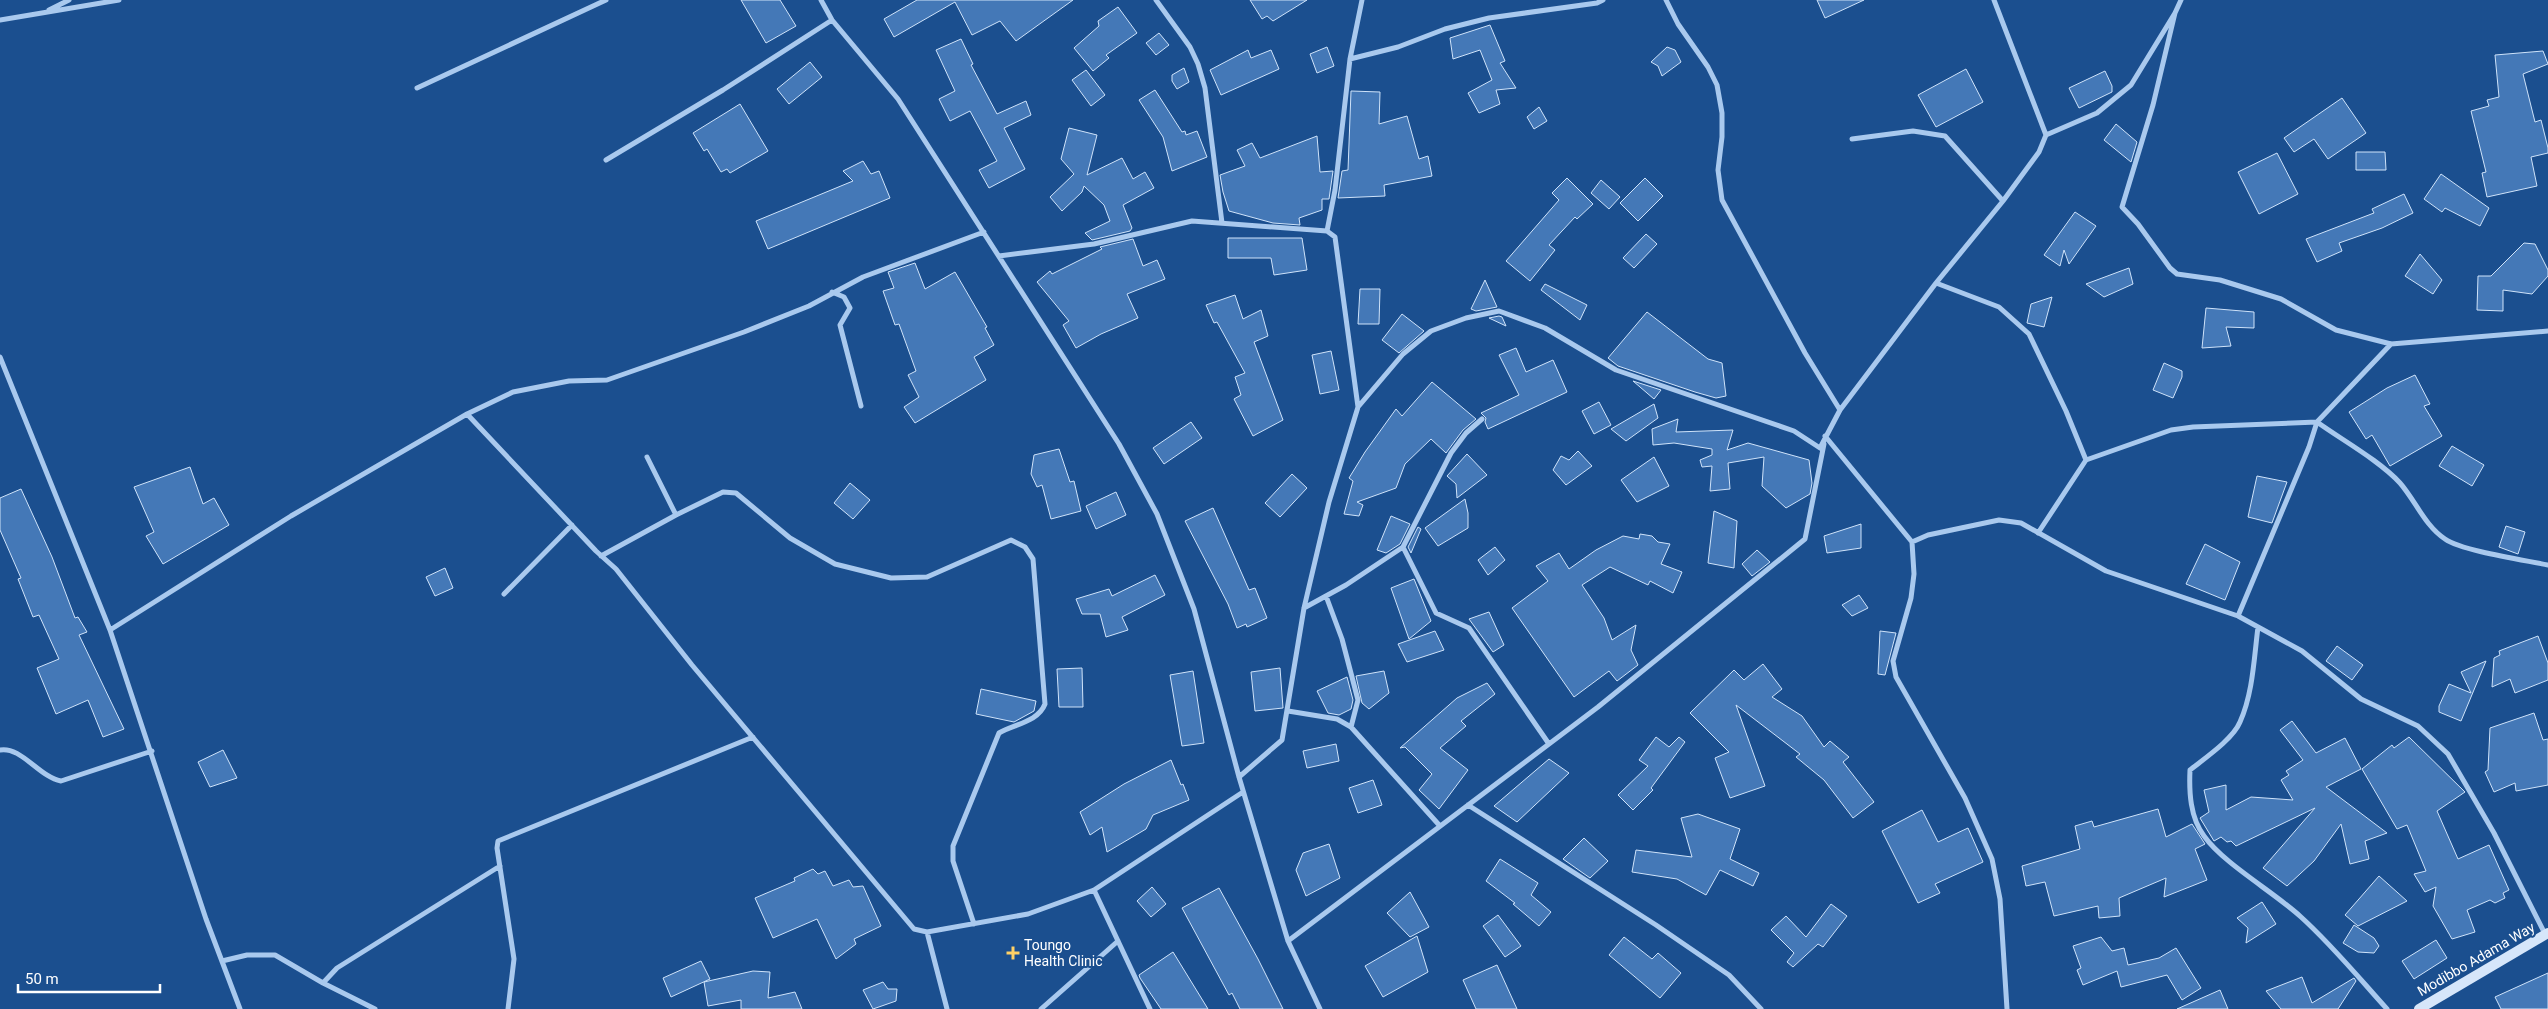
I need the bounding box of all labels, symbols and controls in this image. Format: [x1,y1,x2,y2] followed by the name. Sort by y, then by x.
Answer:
[2414,919,2538,999] street label: Modibbo Adama Way
[1024,937,1103,969] place label: Toungo Health Clinic
[1006,946,1020,960] marker: Toungo Health Clinic
[18,962,160,994] scale bar
[25,970,59,988] text: 50 m

